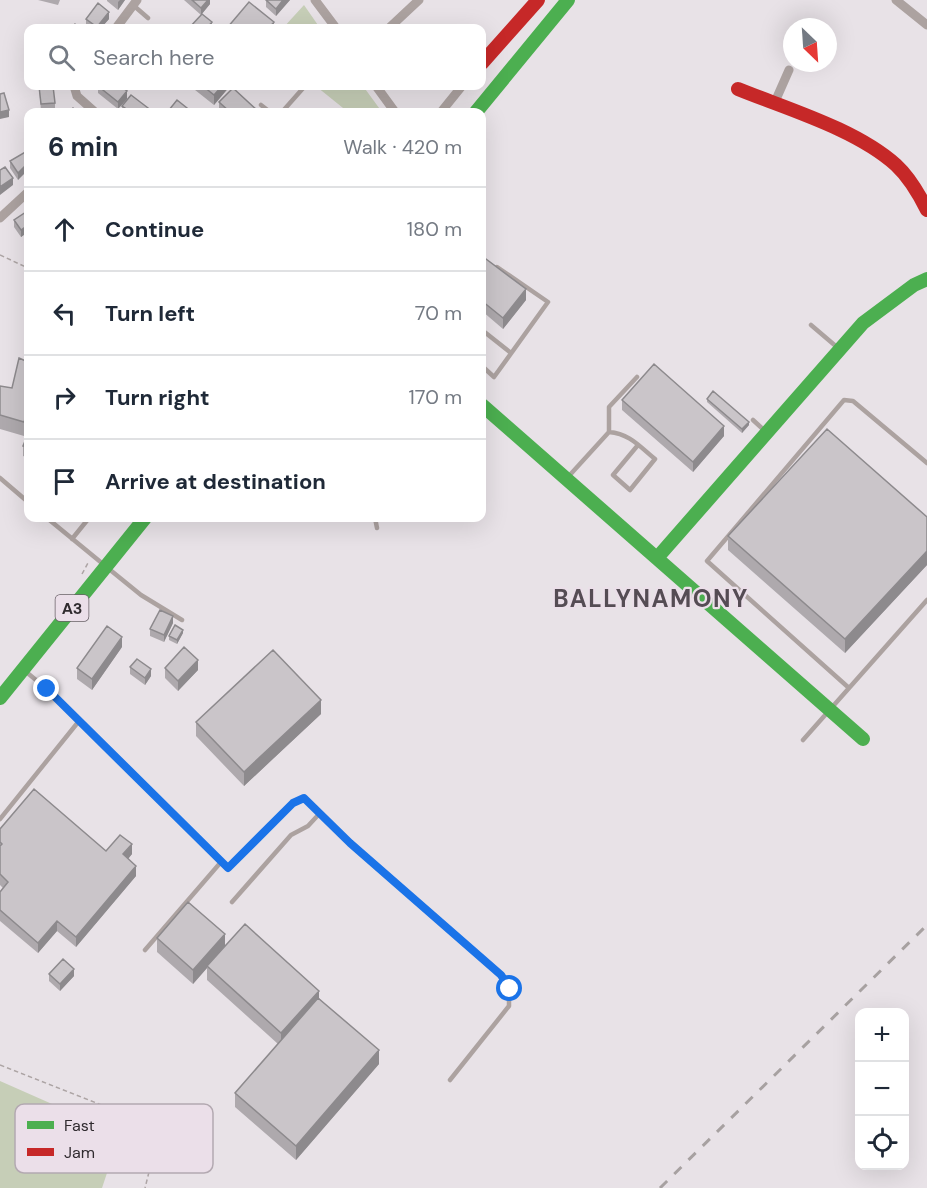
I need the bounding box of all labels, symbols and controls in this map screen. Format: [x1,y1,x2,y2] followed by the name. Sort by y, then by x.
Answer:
[783,18,837,72] north arrow
[24,24,486,90] search box
[45,41,78,74] icon: search
[93,43,214,72] text: Search here
[48,130,118,164] text: 6 min
[343,134,462,160] text: Walk · 420 m
[48,213,81,246] icon: ahead
[105,215,204,244] text: Continue
[407,216,462,242] text: 180 m
[48,297,81,330] icon: left
[105,299,195,328] text: Turn left
[415,300,462,326] text: 70 m
[48,381,81,414] icon: right
[105,383,210,412] text: Turn right
[409,384,462,410] text: 170 m
[48,465,81,498] icon: arrive
[105,467,326,496] text: Arrive at destination
[553,583,749,614] district label: BALLYNAMONY
[56,595,88,621] road number: A3
[33,675,59,701] route end
[496,975,522,1001] route start
[855,1008,909,1170] map controls
[855,1008,909,1062] button: +
[855,1062,909,1116] button: −
[15,1104,213,1173] legend
[64,1115,95,1136] text: Fast
[855,1116,909,1170] button: locate
[64,1142,95,1163] text: Jam

